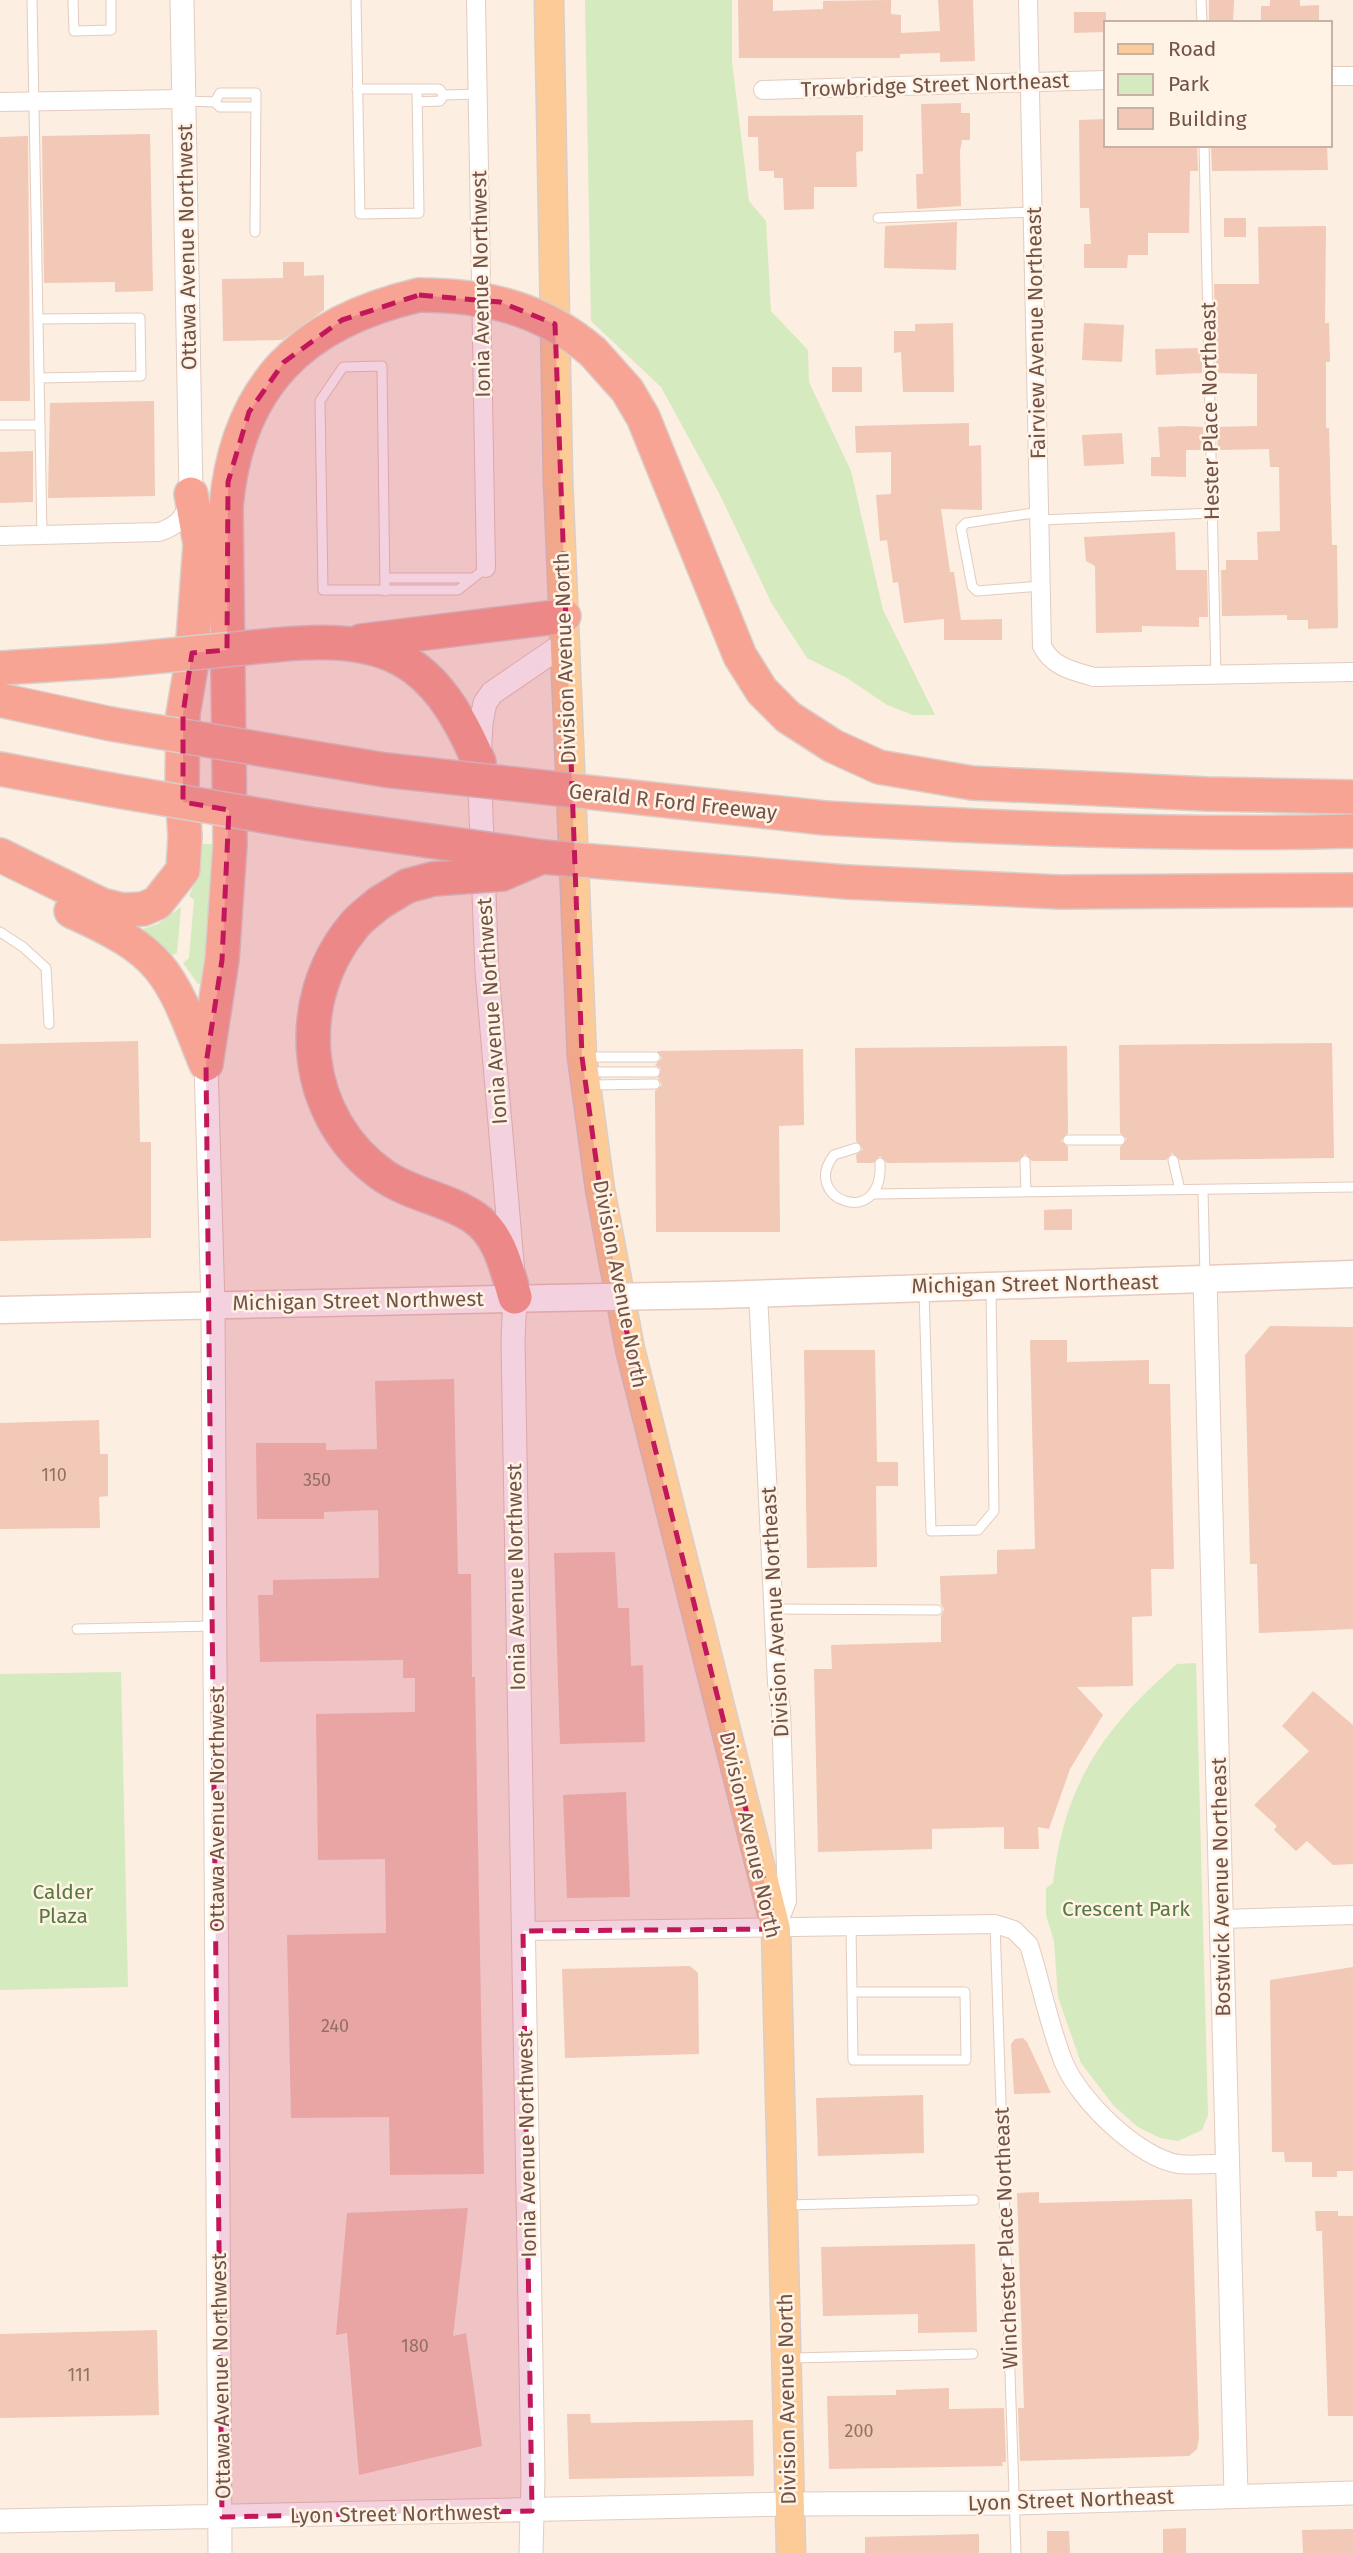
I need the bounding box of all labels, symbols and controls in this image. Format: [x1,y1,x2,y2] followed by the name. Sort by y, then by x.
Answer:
[1104,21,1332,147] legend
[1168,36,1216,62] text: Road
[800,67,1070,103] street label: Trowbridge Street Northeast
[1168,71,1210,97] text: Park
[1168,106,1247,132] text: Building
[172,123,202,370] street label: Ottawa Avenue Northwest
[466,170,496,398] street label: Ionia Avenue Northwest
[1021,206,1051,459] street label: Fairview Avenue Northeast
[1195,301,1225,520] street label: Hester Place Northeast
[548,552,582,764] street label: Division Avenue North
[568,778,779,826] street label: Gerald R Ford Freeway
[471,896,513,1125] street label: Ionia Avenue Northwest
[587,1178,653,1390] street label: Division Avenue North
[911,1269,1159,1299] street label: Michigan Street Northeast
[232,1286,484,1316] street label: Michigan Street Northwest
[501,1463,531,1691] street label: Ionia Avenue Northwest
[41,1464,67,1486] house number: 110
[303,1469,331,1491] house number: 350
[755,1485,795,1738] street label: Division Avenue Northeast
[204,1685,230,1932] street label: Ottawa Avenue Northwest
[714,1729,786,1941] street label: Division Avenue North
[1206,1757,1236,2017] street label: Bostwick Avenue Northeast
[33,1879,93,1929] park label: Calder Plaza
[1062,1896,1190,1922] park label: Crescent Park
[321,2015,349,2037] house number: 240
[512,2030,542,2258] street label: Ionia Avenue Northwest
[988,2106,1024,2369] street label: Winchester Place Northeast
[206,2252,236,2499] street label: Ottawa Avenue Northwest
[772,2293,802,2505] street label: Division Avenue North
[401,2335,429,2357] house number: 180
[68,2364,90,2386] house number: 111
[845,2420,874,2442] house number: 200
[967,2483,1175,2517] street label: Lyon Street Northeast
[290,2499,501,2529] street label: Lyon Street Northwest

